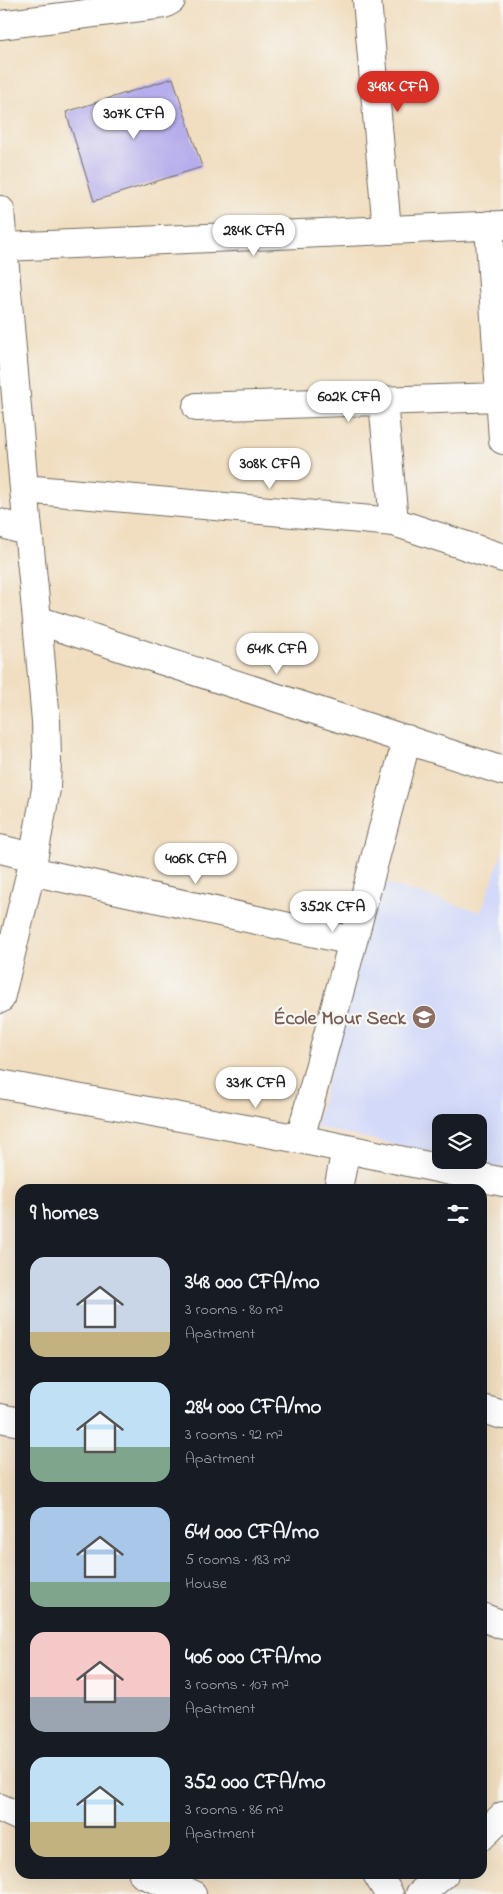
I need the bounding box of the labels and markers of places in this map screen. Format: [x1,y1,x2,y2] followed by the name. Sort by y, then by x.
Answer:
[346,70,450,113] pin: 348K CFA
[82,98,186,140] pin: 307K CFA
[202,214,306,257] pin: 284K CFA
[297,380,401,423] pin: 602K CFA
[218,448,322,490] pin: 308K CFA
[225,632,329,675] pin: 641K CFA
[144,842,248,885] pin: 406K CFA
[281,890,385,933] pin: 352K CFA
[411,1004,437,1030] school or university icon: École Mour Seck
[273,1005,407,1034] place label: École Mour Seck
[204,1066,308,1109] pin: 331K CFA

